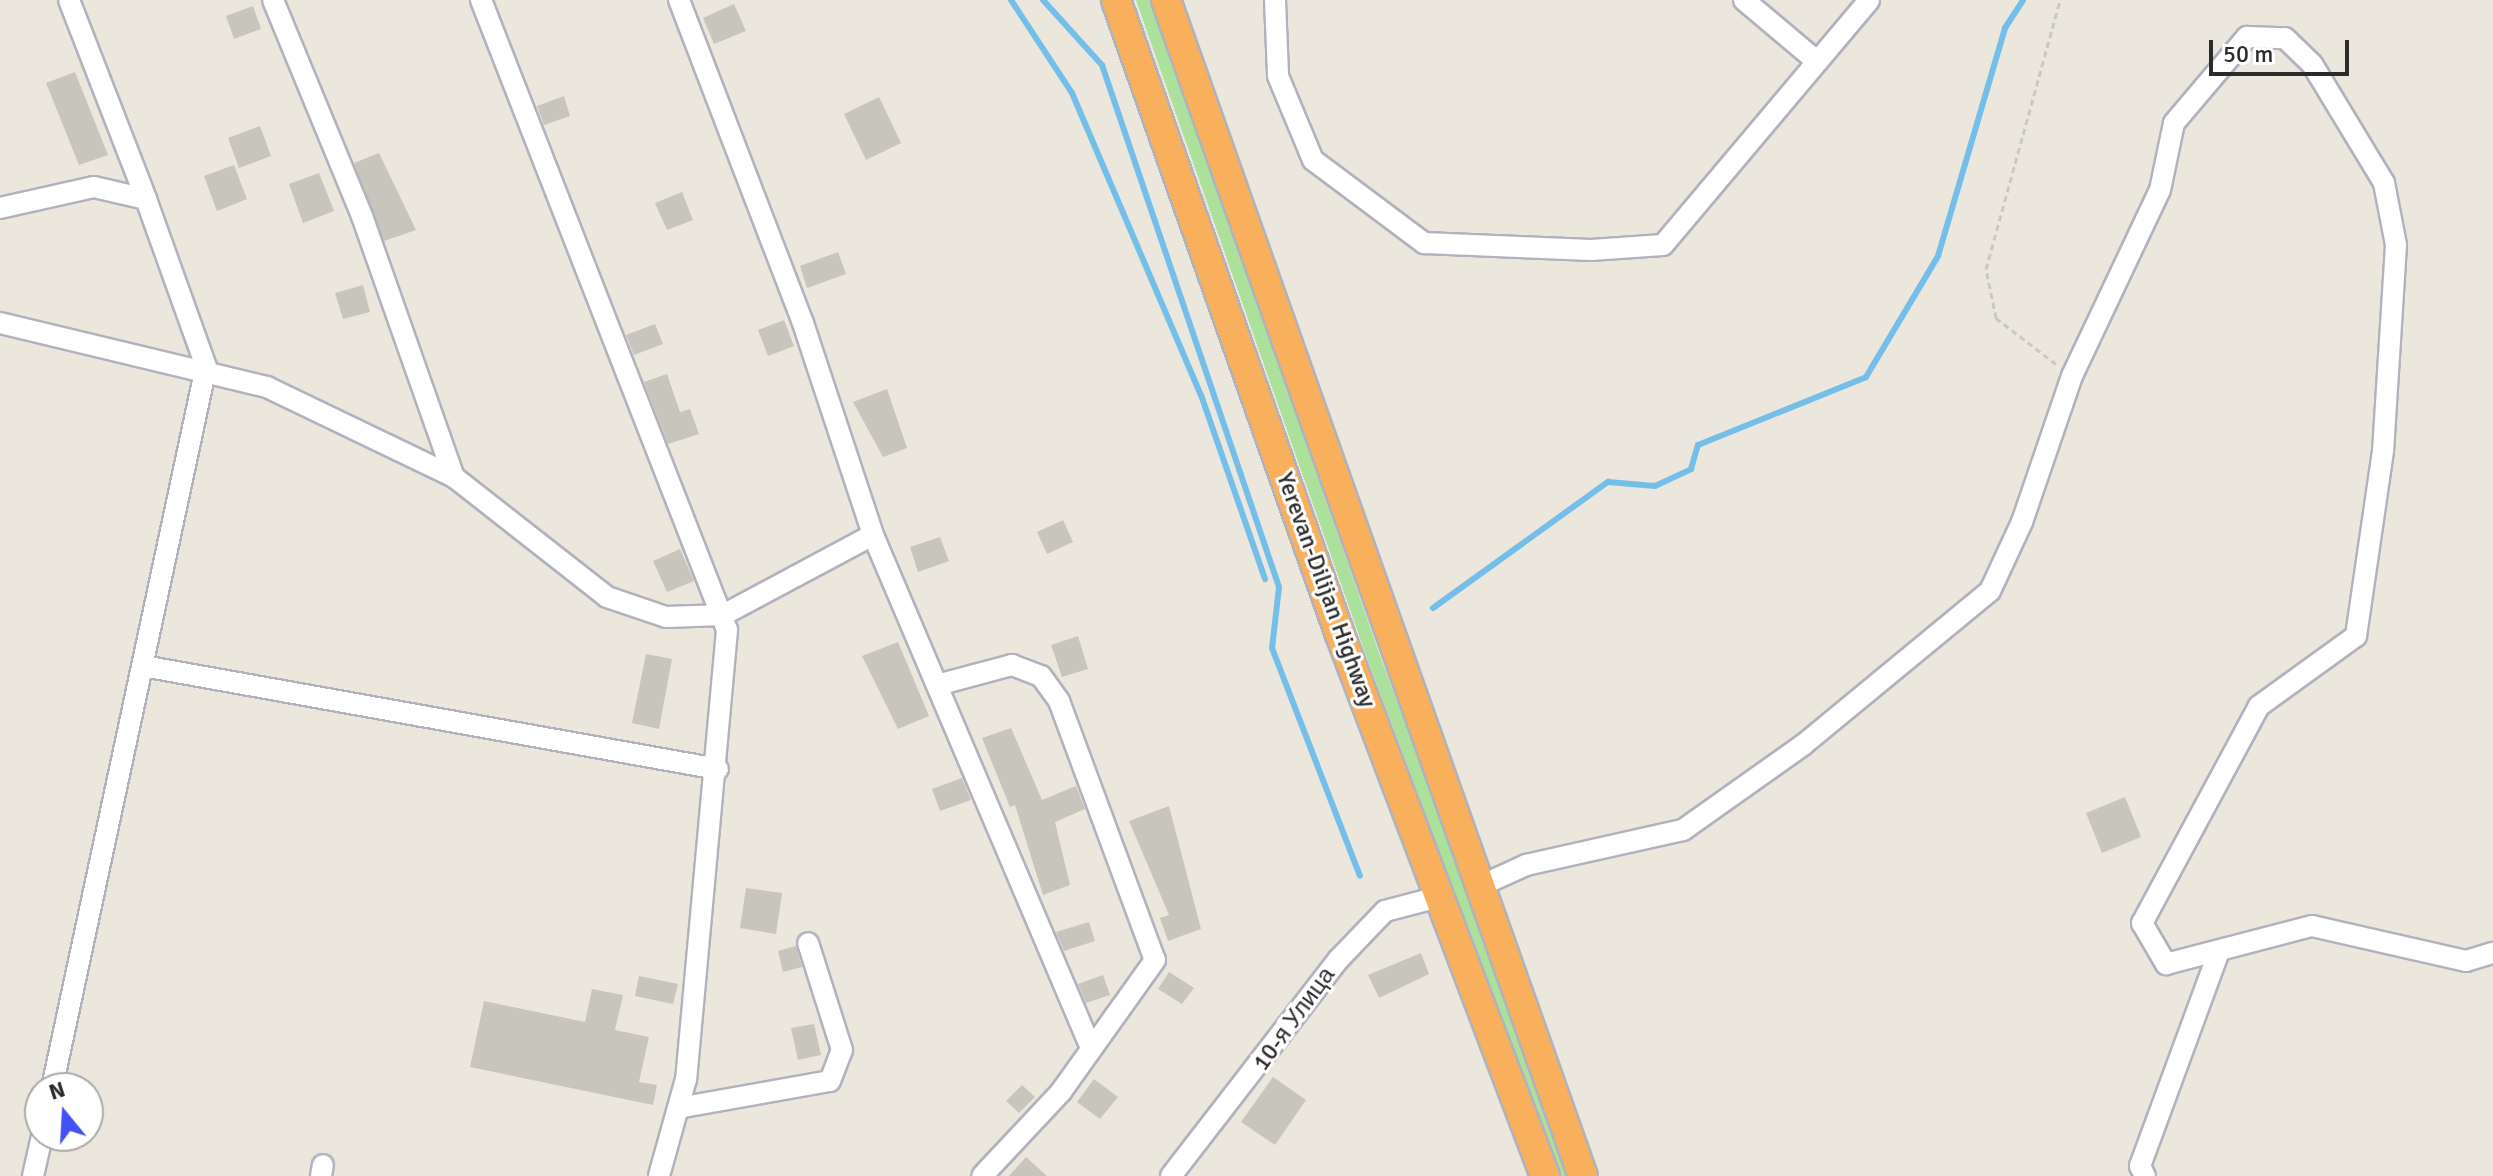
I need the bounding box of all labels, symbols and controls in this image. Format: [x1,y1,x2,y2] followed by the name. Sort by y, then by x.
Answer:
[2213,24,2353,74] scale bar
[2223,39,2273,69] text: 50 m
[1270,468,1382,712] street label: Yerevan-Dilijan Highway
[1247,962,1341,1076] street label: 10-я Улица
[24,1072,104,1152] north arrow
[46,1075,69,1106] text: N

